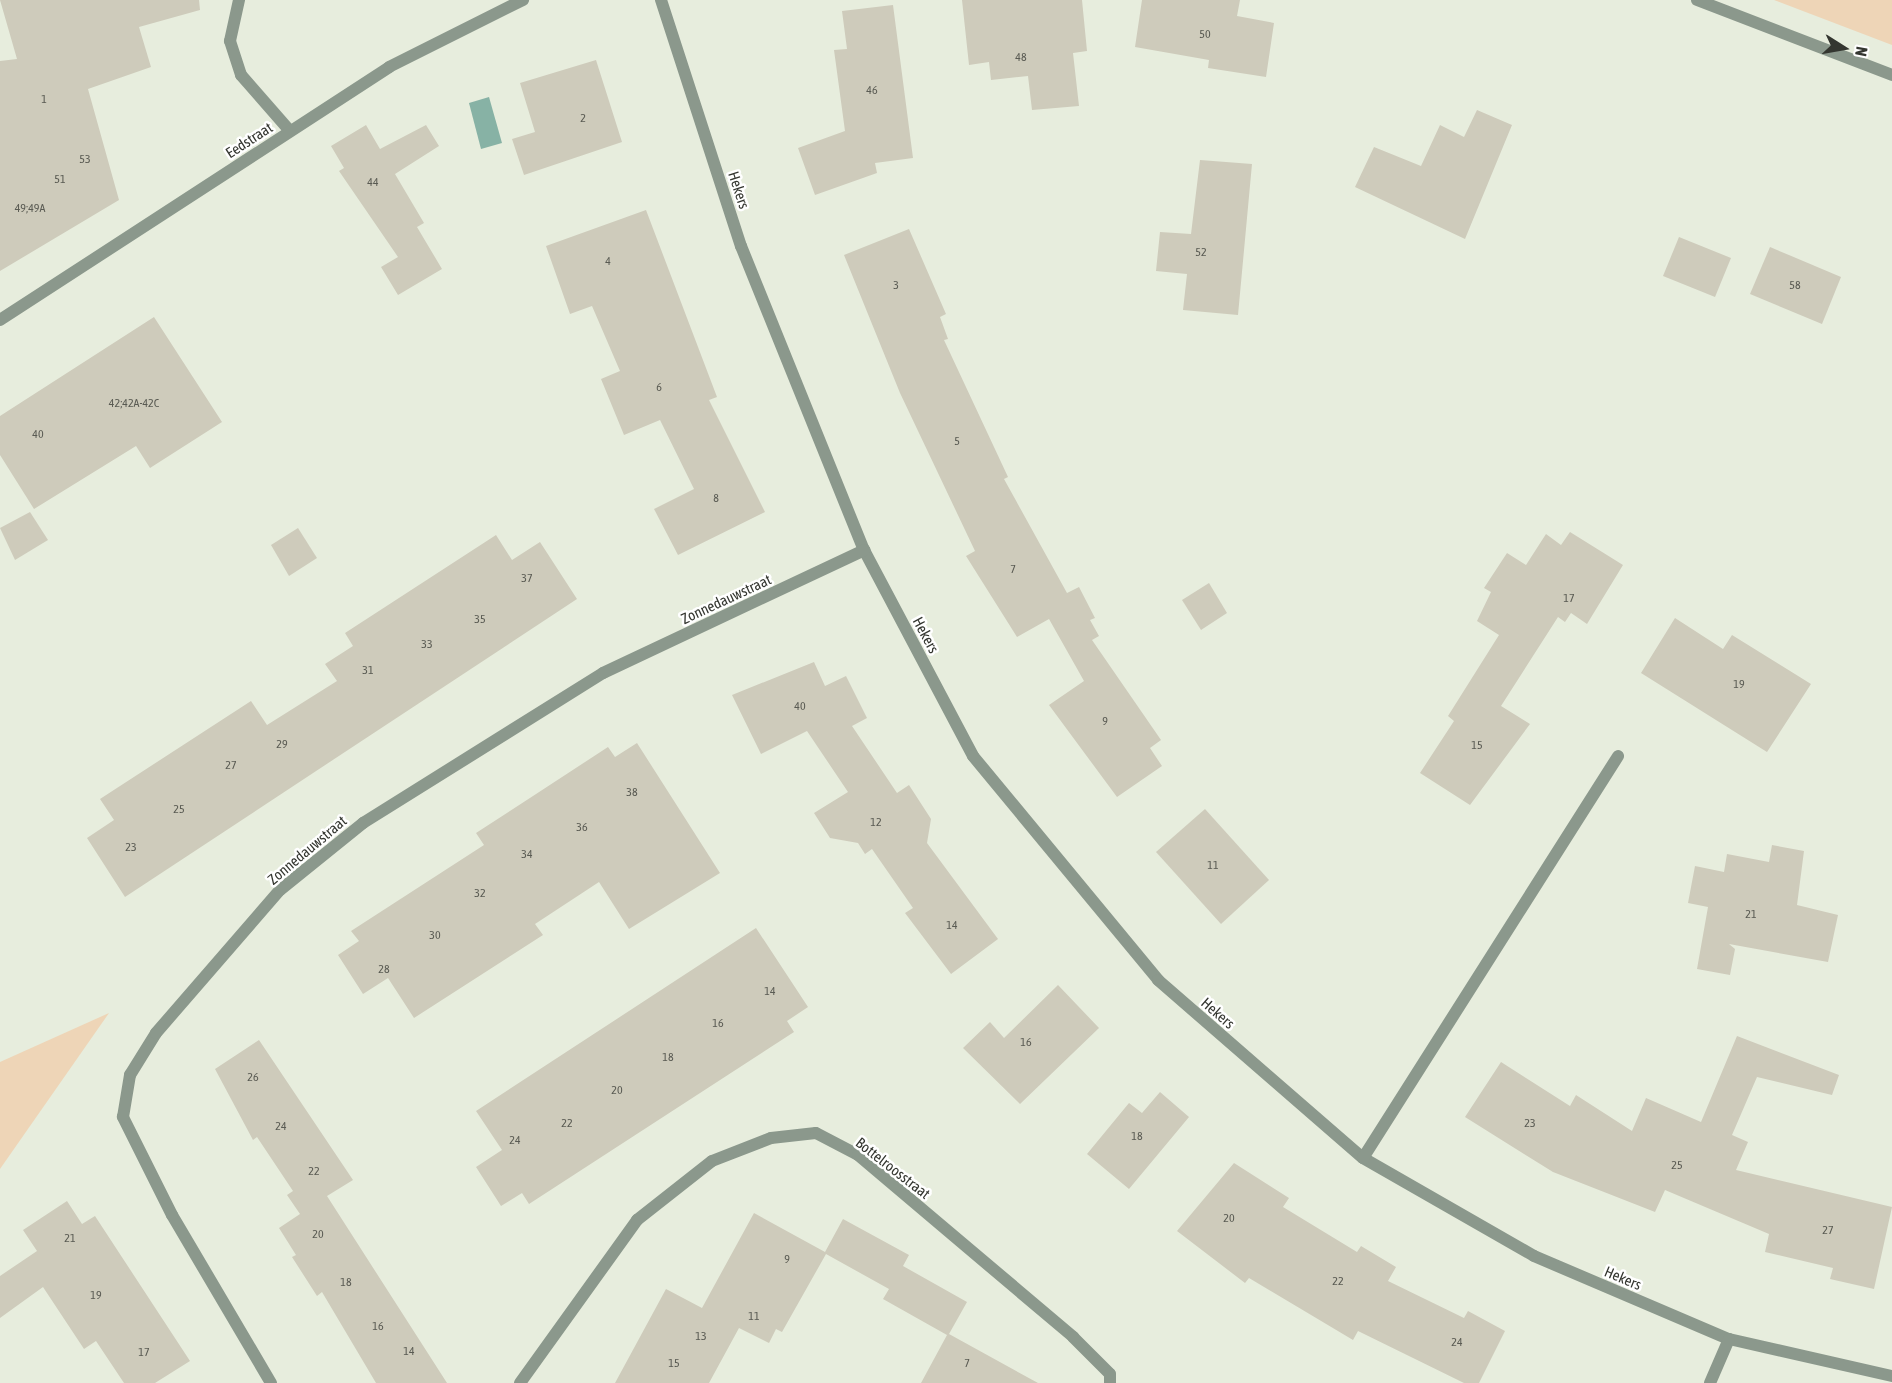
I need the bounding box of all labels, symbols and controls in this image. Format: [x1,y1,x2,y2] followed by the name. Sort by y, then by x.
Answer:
[1814,18,1874,78] north arrow
[1199,28,1211,42] house number: 50
[1852,45,1871,58] text: N
[1015,51,1027,65] house number: 48
[866,84,878,98] house number: 46
[41,93,47,107] house number: 1
[580,112,586,126] house number: 2
[222,118,276,162] street label: Eedstraat
[79,153,91,167] house number: 53
[725,169,753,211] street label: Hekers
[54,173,66,187] house number: 51
[367,176,379,190] house number: 44
[15,202,45,216] house number: 49;49A
[1195,246,1207,260] house number: 52
[605,255,611,269] house number: 4
[893,279,899,293] house number: 3
[1789,279,1801,293] house number: 58
[656,381,662,395] house number: 6
[109,397,159,411] house number: 42;42A-42C
[32,428,44,442] house number: 40
[954,435,960,449] house number: 5
[713,492,719,506] house number: 8
[1010,563,1016,577] house number: 7
[678,570,774,628] street label: Zonnedauwstraat
[521,572,533,586] house number: 37
[1563,592,1575,606] house number: 17
[474,613,486,627] house number: 35
[909,614,943,656] street label: Hekers
[421,638,433,652] house number: 33
[362,664,374,678] house number: 31
[1733,678,1745,692] house number: 19
[794,700,806,714] house number: 40
[1102,715,1108,729] house number: 9
[276,738,288,752] house number: 29
[1471,739,1483,753] house number: 15
[225,759,237,773] house number: 27
[626,786,638,800] house number: 38
[173,803,185,817] house number: 25
[264,812,350,888] street label: Zonnedauwstraat
[870,816,882,830] house number: 12
[576,821,588,835] house number: 36
[125,841,137,855] house number: 23
[521,848,533,862] house number: 34
[1207,859,1219,873] house number: 11
[474,887,486,901] house number: 32
[1745,908,1757,922] house number: 21
[946,919,958,933] house number: 14
[429,929,441,943] house number: 30
[378,963,390,977] house number: 28
[764,985,776,999] house number: 14
[1198,994,1238,1032] street label: Hekers
[712,1017,724,1031] house number: 16
[1020,1036,1032,1050] house number: 16
[662,1051,674,1065] house number: 18
[247,1071,259,1085] house number: 26
[611,1084,623,1098] house number: 20
[561,1117,573,1131] house number: 22
[1524,1117,1536,1131] house number: 23
[275,1120,287,1134] house number: 24
[1131,1130,1143,1144] house number: 18
[852,1133,934,1203] street label: Bottelroosstraat
[509,1134,521,1148] house number: 24
[1671,1159,1683,1173] house number: 25
[308,1165,320,1179] house number: 22
[1223,1212,1235,1226] house number: 20
[1822,1224,1834,1238] house number: 27
[312,1228,324,1242] house number: 20
[64,1232,76,1246] house number: 21
[784,1253,790,1267] house number: 9
[1602,1262,1644,1294] street label: Hekers
[1332,1275,1344,1289] house number: 22
[340,1276,352,1290] house number: 18
[90,1289,102,1303] house number: 19
[748,1310,760,1324] house number: 11
[372,1320,384,1334] house number: 16
[695,1330,707,1344] house number: 13
[1451,1336,1463,1350] house number: 24
[403,1345,415,1359] house number: 14
[138,1346,150,1360] house number: 17
[668,1357,680,1371] house number: 15
[964,1357,970,1371] house number: 7

